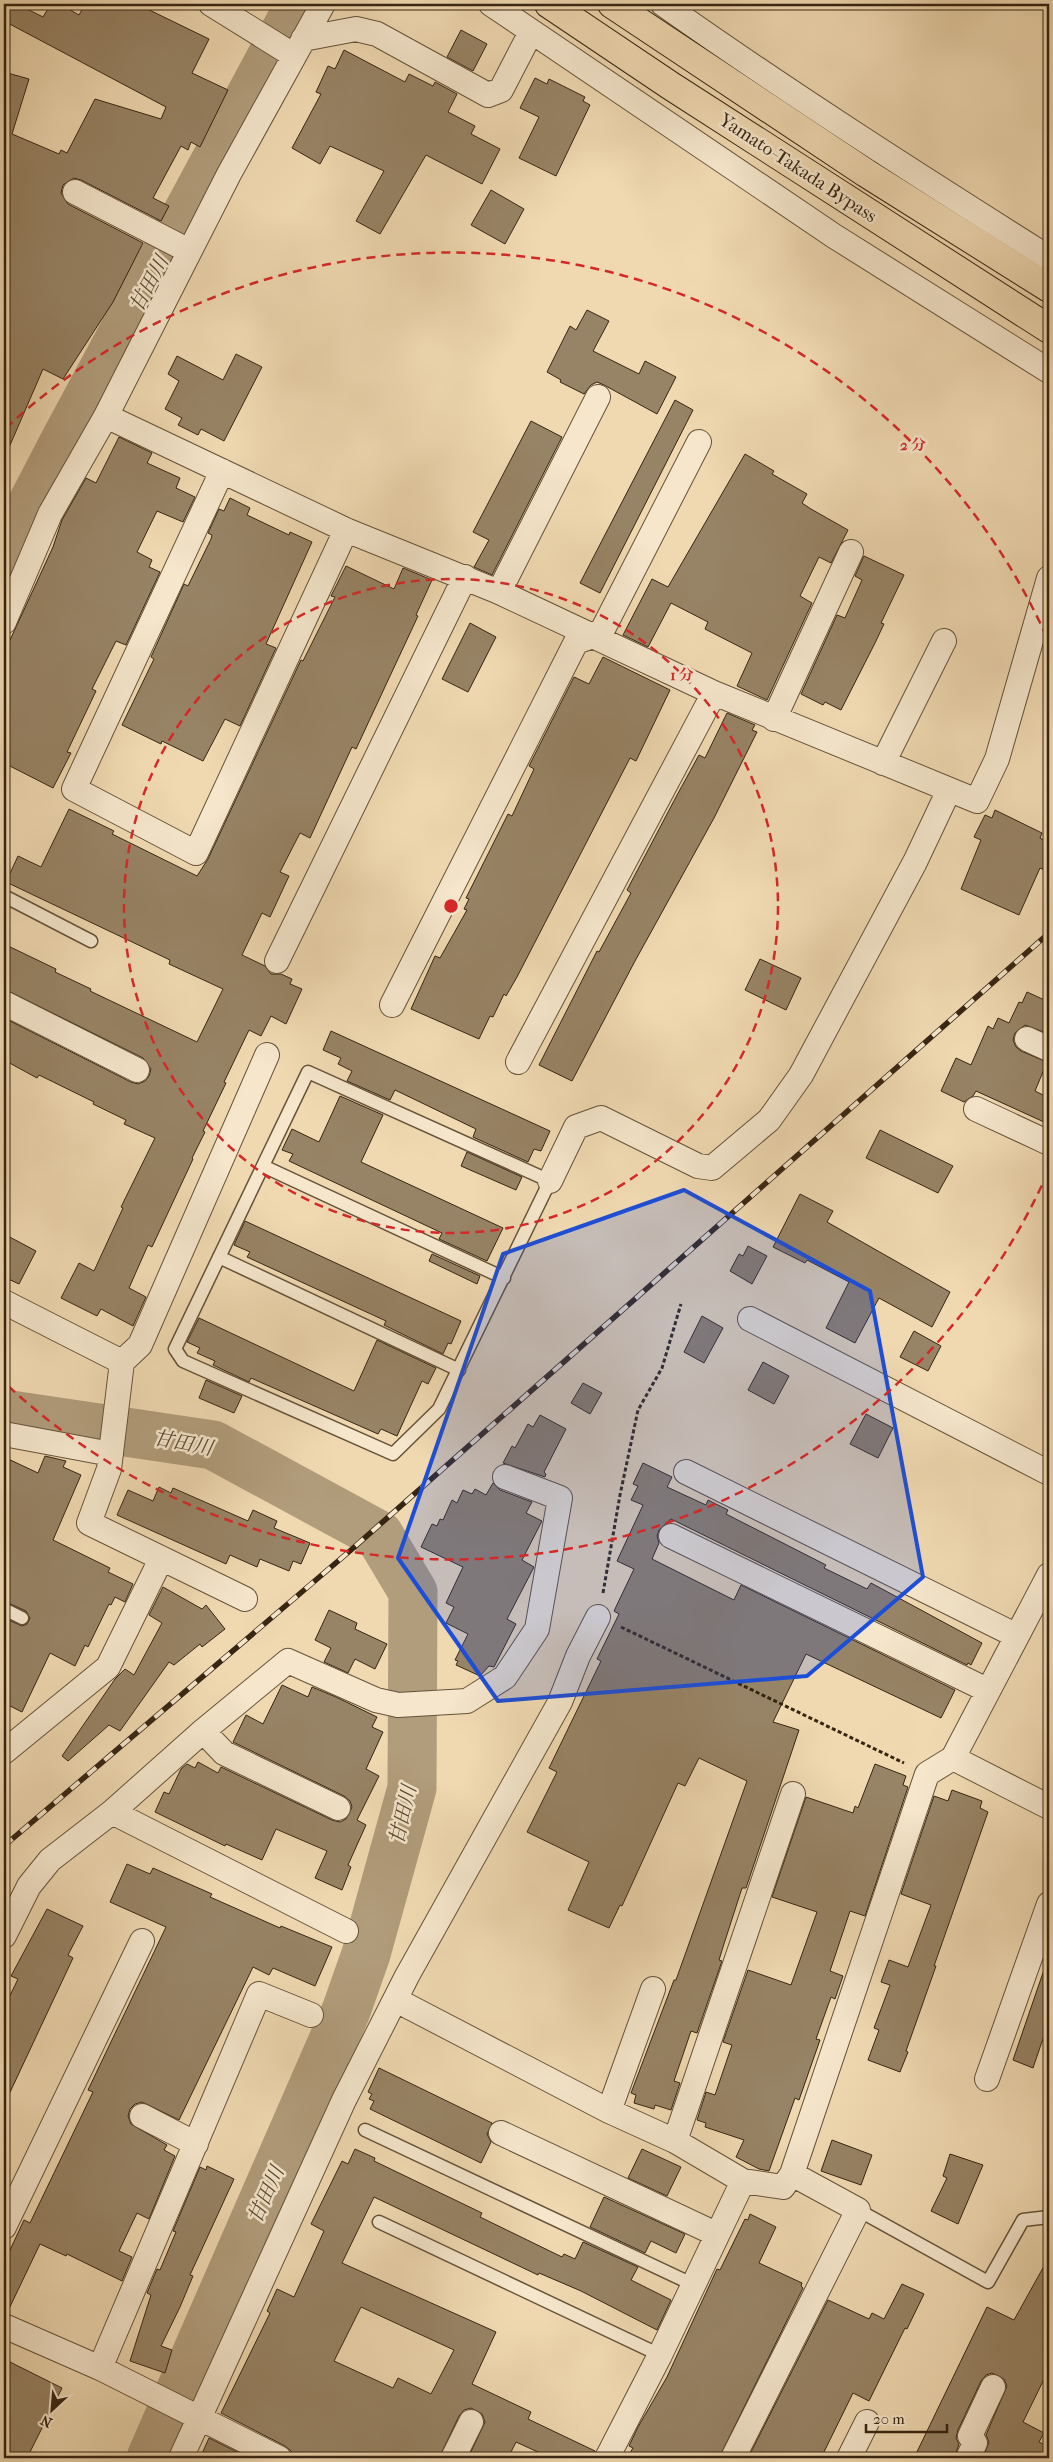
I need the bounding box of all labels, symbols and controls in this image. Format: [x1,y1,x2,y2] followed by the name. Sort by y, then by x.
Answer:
[714,108,881,227] street label: Yamato-Takada Bypass
[125,250,174,316] water label: 甘田川
[900,436,926,454] text: 2 分
[670,666,694,684] text: 1 分
[442,897,460,915] centre of rings
[151,1426,217,1460] water label: 甘田川
[385,1781,421,1847] water label: 甘田川
[243,2161,290,2227] water label: 甘田川
[28,2384,78,2434] north arrow
[866,2402,947,2434] scale bar
[873,2410,905,2428] text: 20 m
[38,2411,55,2431] text: N

